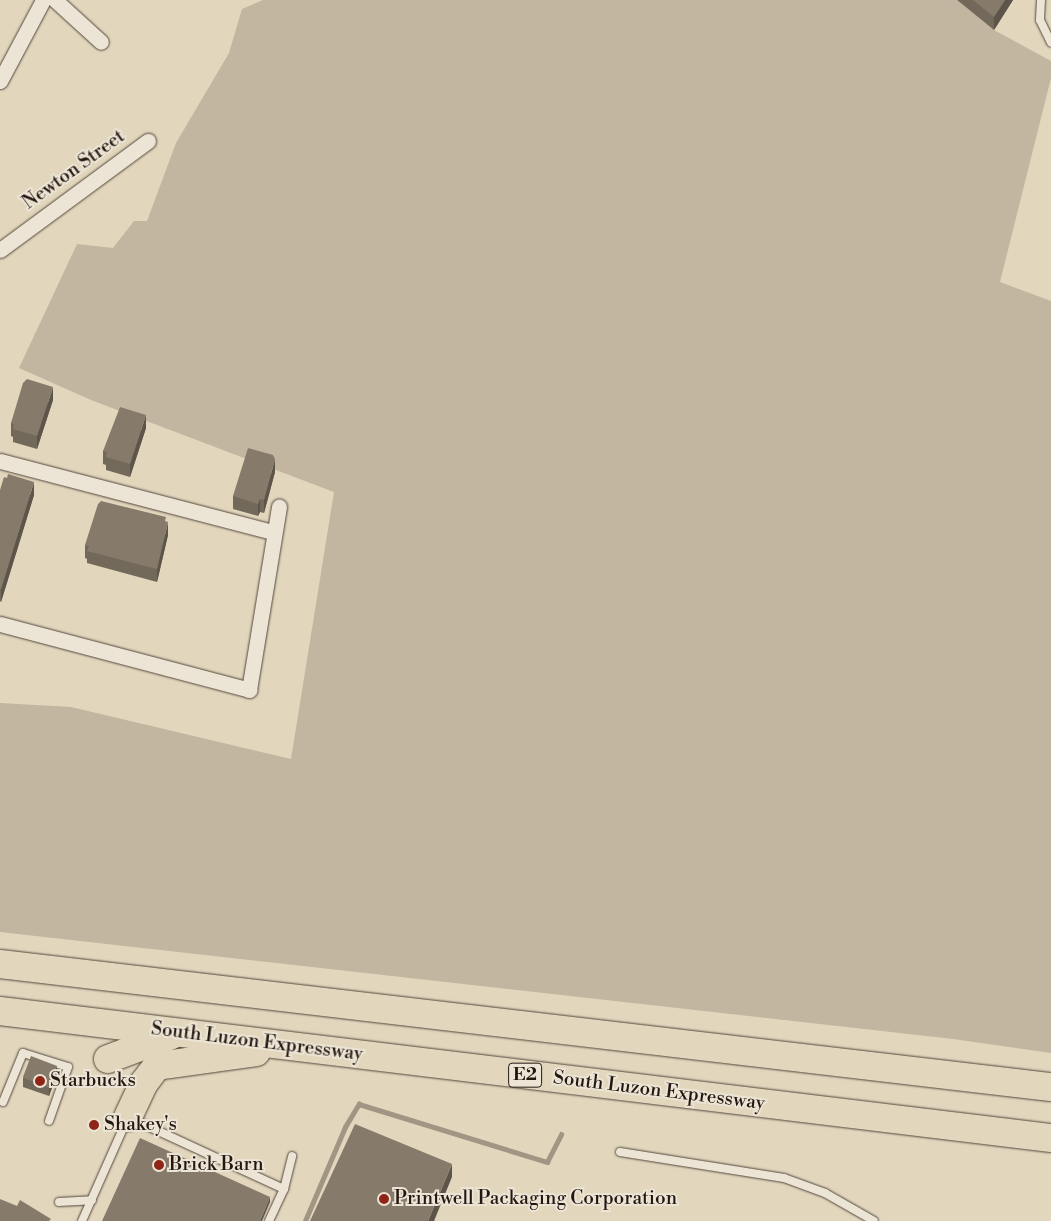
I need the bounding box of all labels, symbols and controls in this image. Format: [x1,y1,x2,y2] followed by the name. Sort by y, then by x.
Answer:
[19,125,129,215] street label: Newton Street
[150,1018,364,1066] street label: South Luzon Expressway
[508,1060,542,1090] road number: E2
[552,1067,766,1115] street label: South Luzon Expressway
[50,1070,136,1092] place label: Starbucks
[34,1075,46,1087] marker: Starbucks
[104,1114,177,1136] place label: Shakey's
[88,1119,100,1131] marker: Shakey's
[169,1154,263,1176] place label: Brick Barn
[153,1159,165,1171] marker: Brick Barn
[394,1188,677,1210] place label: Printwell Packaging Corporation
[378,1193,390,1205] marker: Printwell Packaging Corporation

